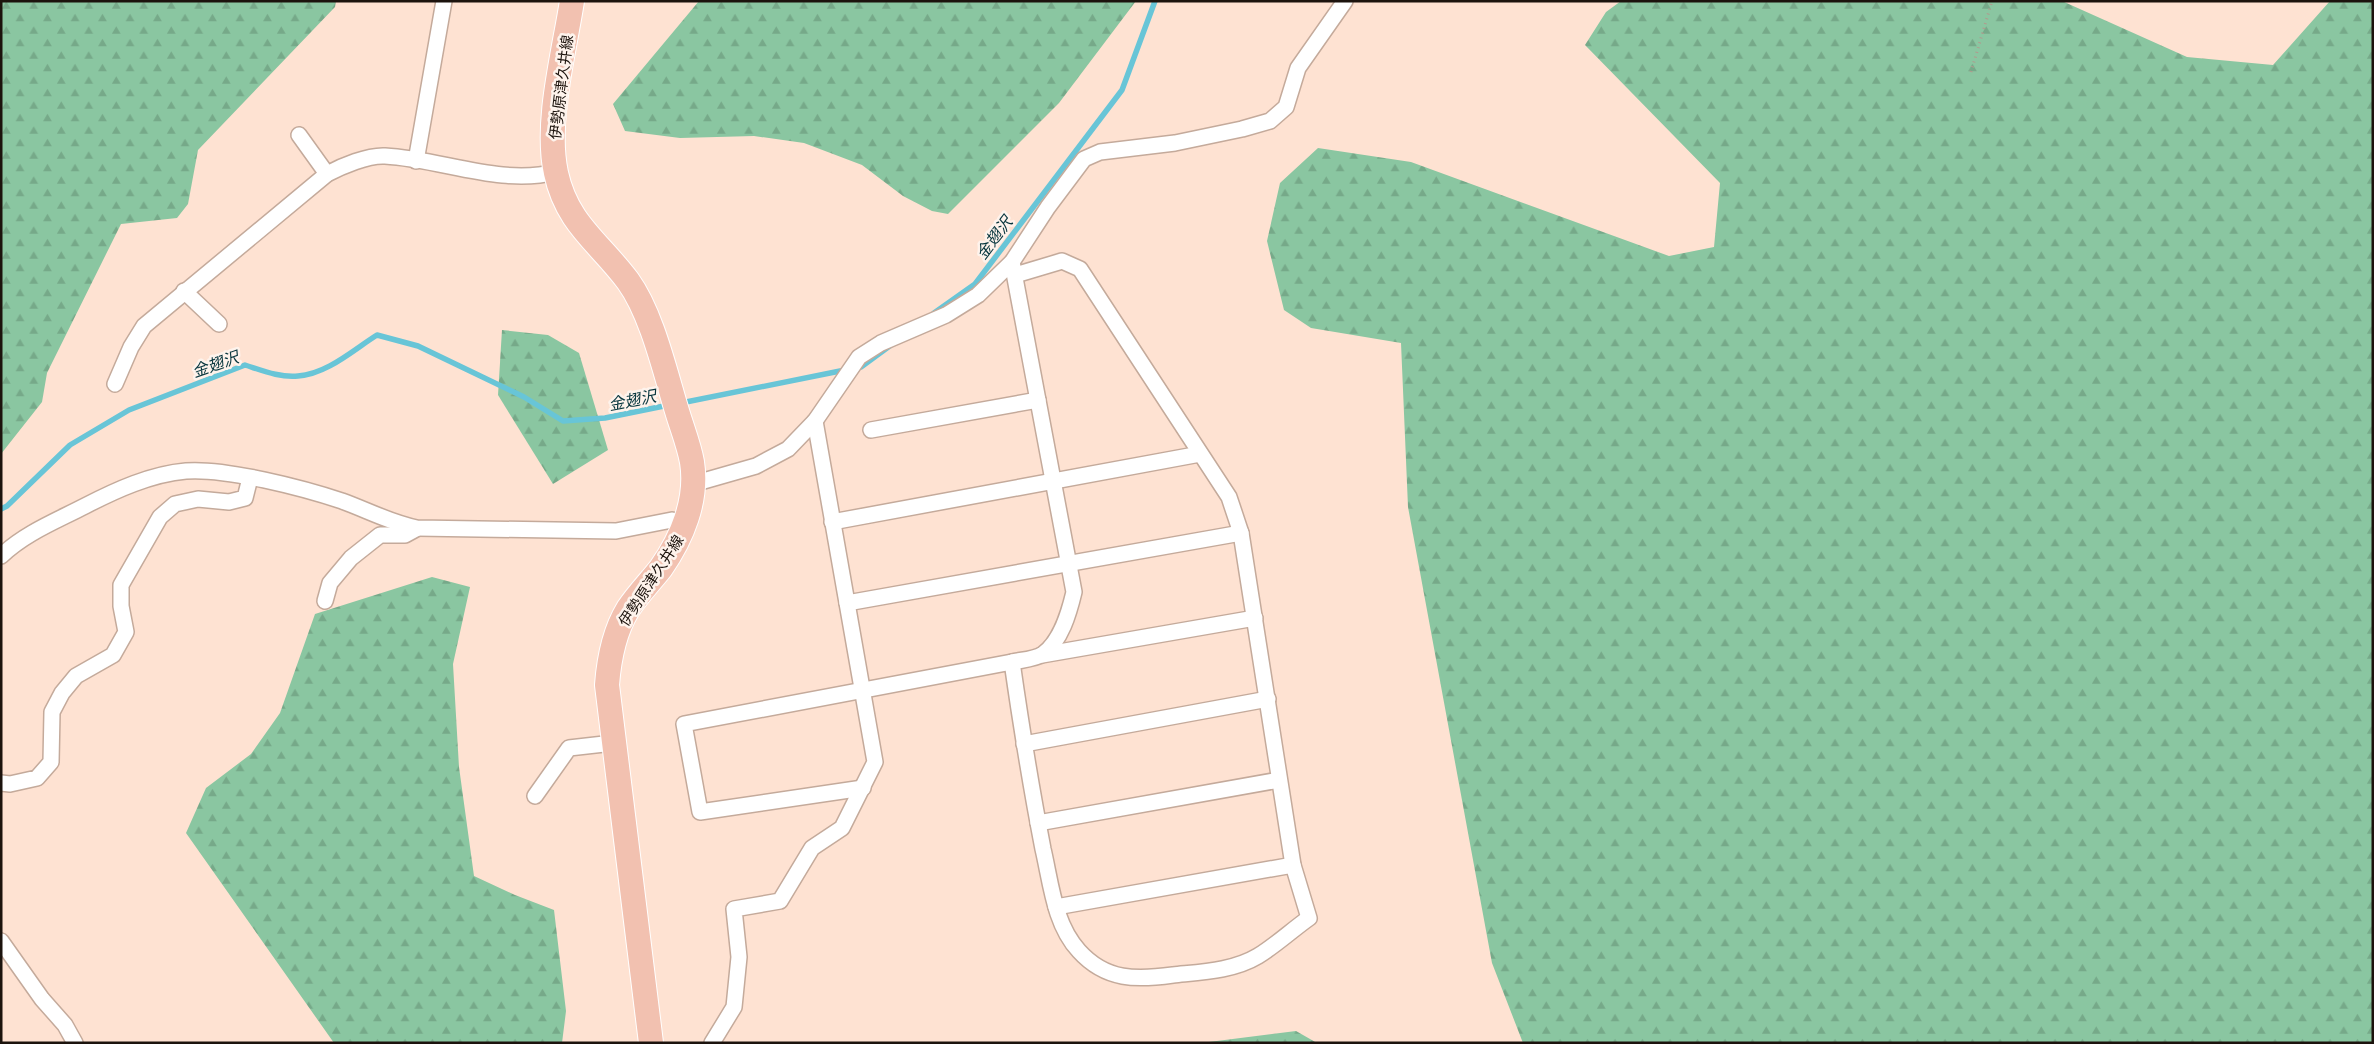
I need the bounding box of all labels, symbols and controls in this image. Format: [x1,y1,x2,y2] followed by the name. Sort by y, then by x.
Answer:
[542,33,578,141] street label: 伊勢原津久井線
[969,209,1018,263] water label: 金翅沢
[188,343,243,382] water label: 金翅沢
[606,382,660,415] water label: 金翅沢
[612,530,688,630] street label: 伊勢原津久井線

